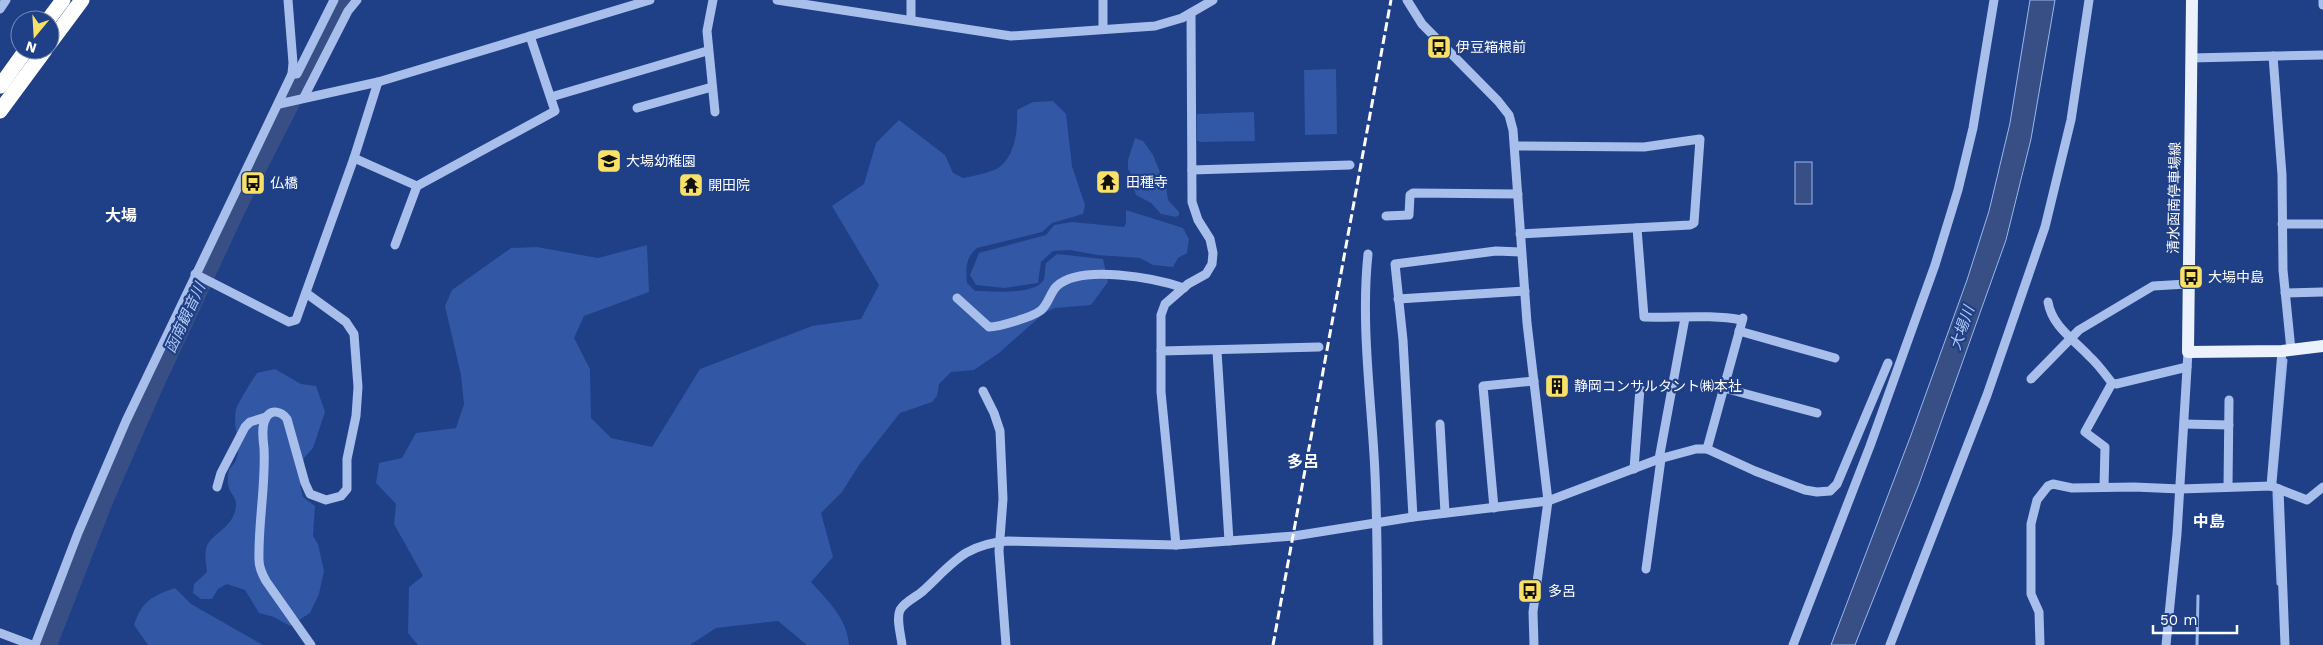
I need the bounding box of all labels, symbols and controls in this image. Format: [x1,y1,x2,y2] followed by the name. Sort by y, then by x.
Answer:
[10,10,60,60] north arrow
[1426,34,1452,60] bus stop icon: 伊豆箱根前
[24,38,38,57] text: N
[1456,39,1526,55] place label: 伊豆箱根前
[2165,142,2183,254] street label: 清水函南停車場線
[596,148,622,174] school or university icon: 大場幼稚園
[626,153,696,169] place label: 大場幼稚園
[1095,169,1121,195] temple icon: 田種寺
[240,170,266,196] bus stop icon: 仏橋
[678,172,704,198] temple icon: 開田院
[1126,174,1168,190] place label: 田種寺
[270,175,298,191] place label: 仏橋
[708,177,750,193] place label: 開田院
[105,206,137,225] district label: 大場
[2178,264,2204,290] bus stop icon: 大場中島
[2208,269,2264,285] place label: 大場中島
[161,278,210,356] water label: 函南観音川
[1946,302,1978,352] water label: 大場川
[1544,373,1570,399] building icon: 静岡コンサルタント㈱本社
[1574,378,1742,394] place label: 静岡コンサルタント㈱本社
[1287,452,1319,471] district label: 多呂
[2193,512,2225,531] district label: 中島
[1517,578,1543,604] bus stop icon: 多呂
[1548,583,1576,599] place label: 多呂
[2153,602,2237,634] scale bar
[2160,611,2197,629] text: 50 m

